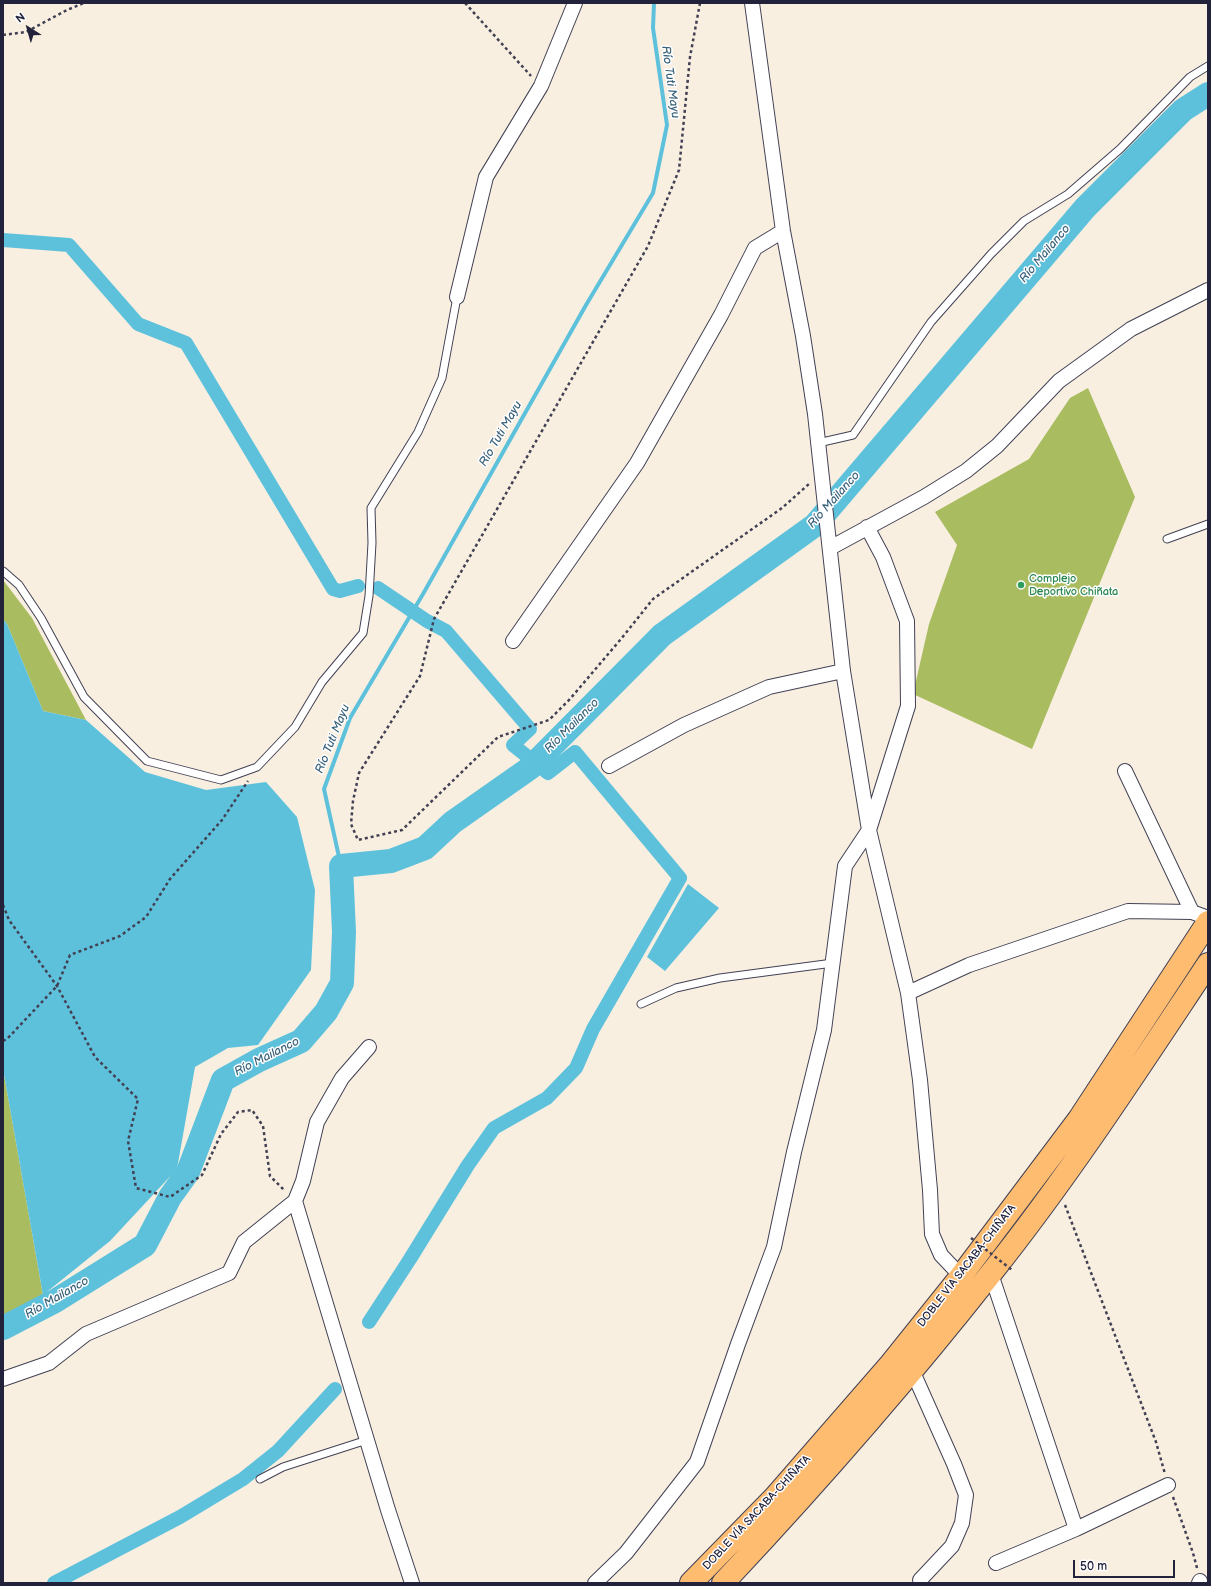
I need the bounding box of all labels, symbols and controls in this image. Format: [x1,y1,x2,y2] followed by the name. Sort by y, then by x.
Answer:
[8,8,48,48] north arrow
[13,10,28,26] text: N
[658,45,682,119] water label: Río Tuti Mayu
[1017,222,1073,286] water label: Río Mailanco
[477,399,525,469] water label: Río Tuti Mayu
[805,469,863,531] water label: Río Mailanco
[1029,572,1118,598] place label: Complejo Deportivo Chiñata
[1016,580,1026,590] marker: Complejo Deportivo Chiñata
[542,696,602,756] water label: Río Mailanco
[313,702,353,776] water label: Río Tuti Mayu
[232,1034,302,1080] water label: Río Mailanco
[915,1202,1019,1330] street label: DOBLE VÍA SACABA-CHIÑATA
[23,1274,91,1322] water label: Río Mailanco
[700,1453,814,1573] street label: DOBLE VÍA SACABA-CHIÑATA
[1075,1552,1177,1578] scale bar
[1080,1559,1107,1574] text: 50 m

